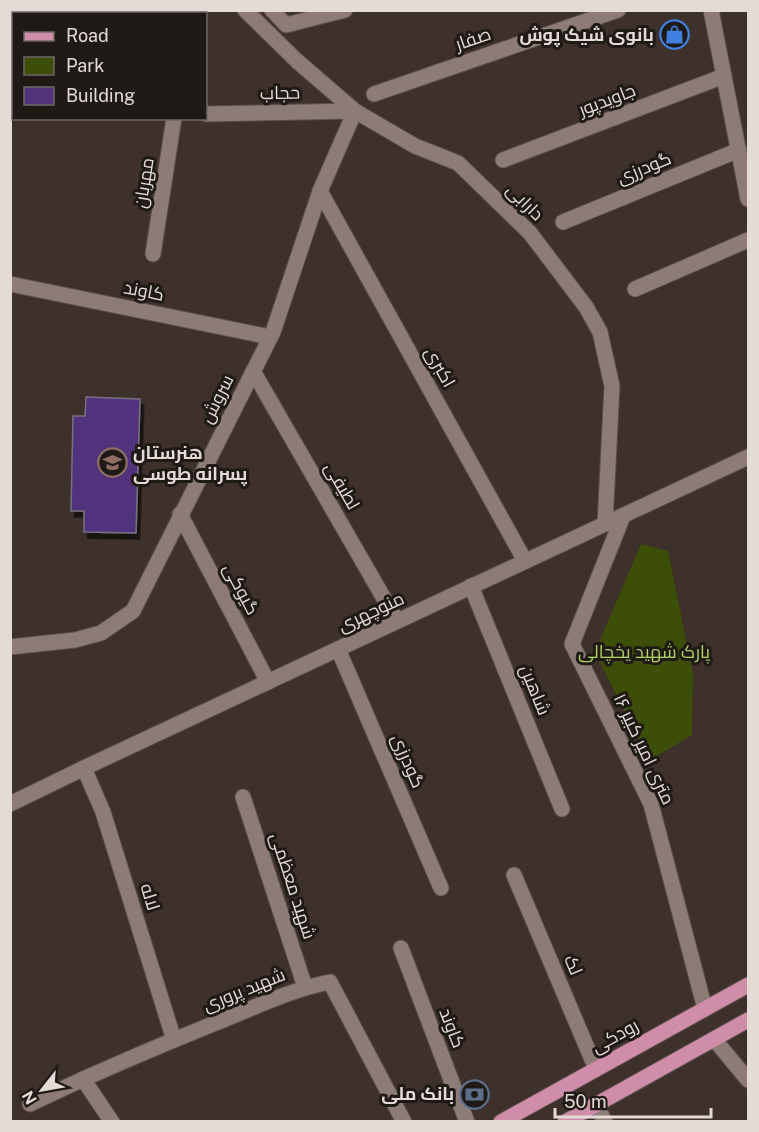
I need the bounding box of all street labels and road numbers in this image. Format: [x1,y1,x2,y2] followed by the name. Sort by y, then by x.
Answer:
[451,23,494,56] street label: صفار
[574,79,639,122] street label: جاویدپور
[260,82,300,103] street label: حجاب
[614,147,674,189] street label: گودرزی
[129,156,159,210] street label: مهربان
[502,179,548,225] street label: دارابی
[122,276,166,306] street label: کاوند
[420,343,460,391] street label: اکبری
[195,371,239,427] street label: سروش
[320,458,364,514] street label: لطیفی
[218,560,264,618] street label: گیوکی
[334,587,408,638] street label: منوچهری
[515,662,555,718] street label: شاهین
[609,690,679,808] street label: ۱۶ متری امیر کبیر
[387,731,429,791] street label: گودرزی
[265,830,321,942] street label: شهید معظمی
[136,881,164,913] street label: لاله
[560,952,587,978] street label: لک
[200,964,289,1017] street label: شهید پروری
[434,1005,470,1051] street label: کاوند
[588,1014,642,1058] street label: رودکی

